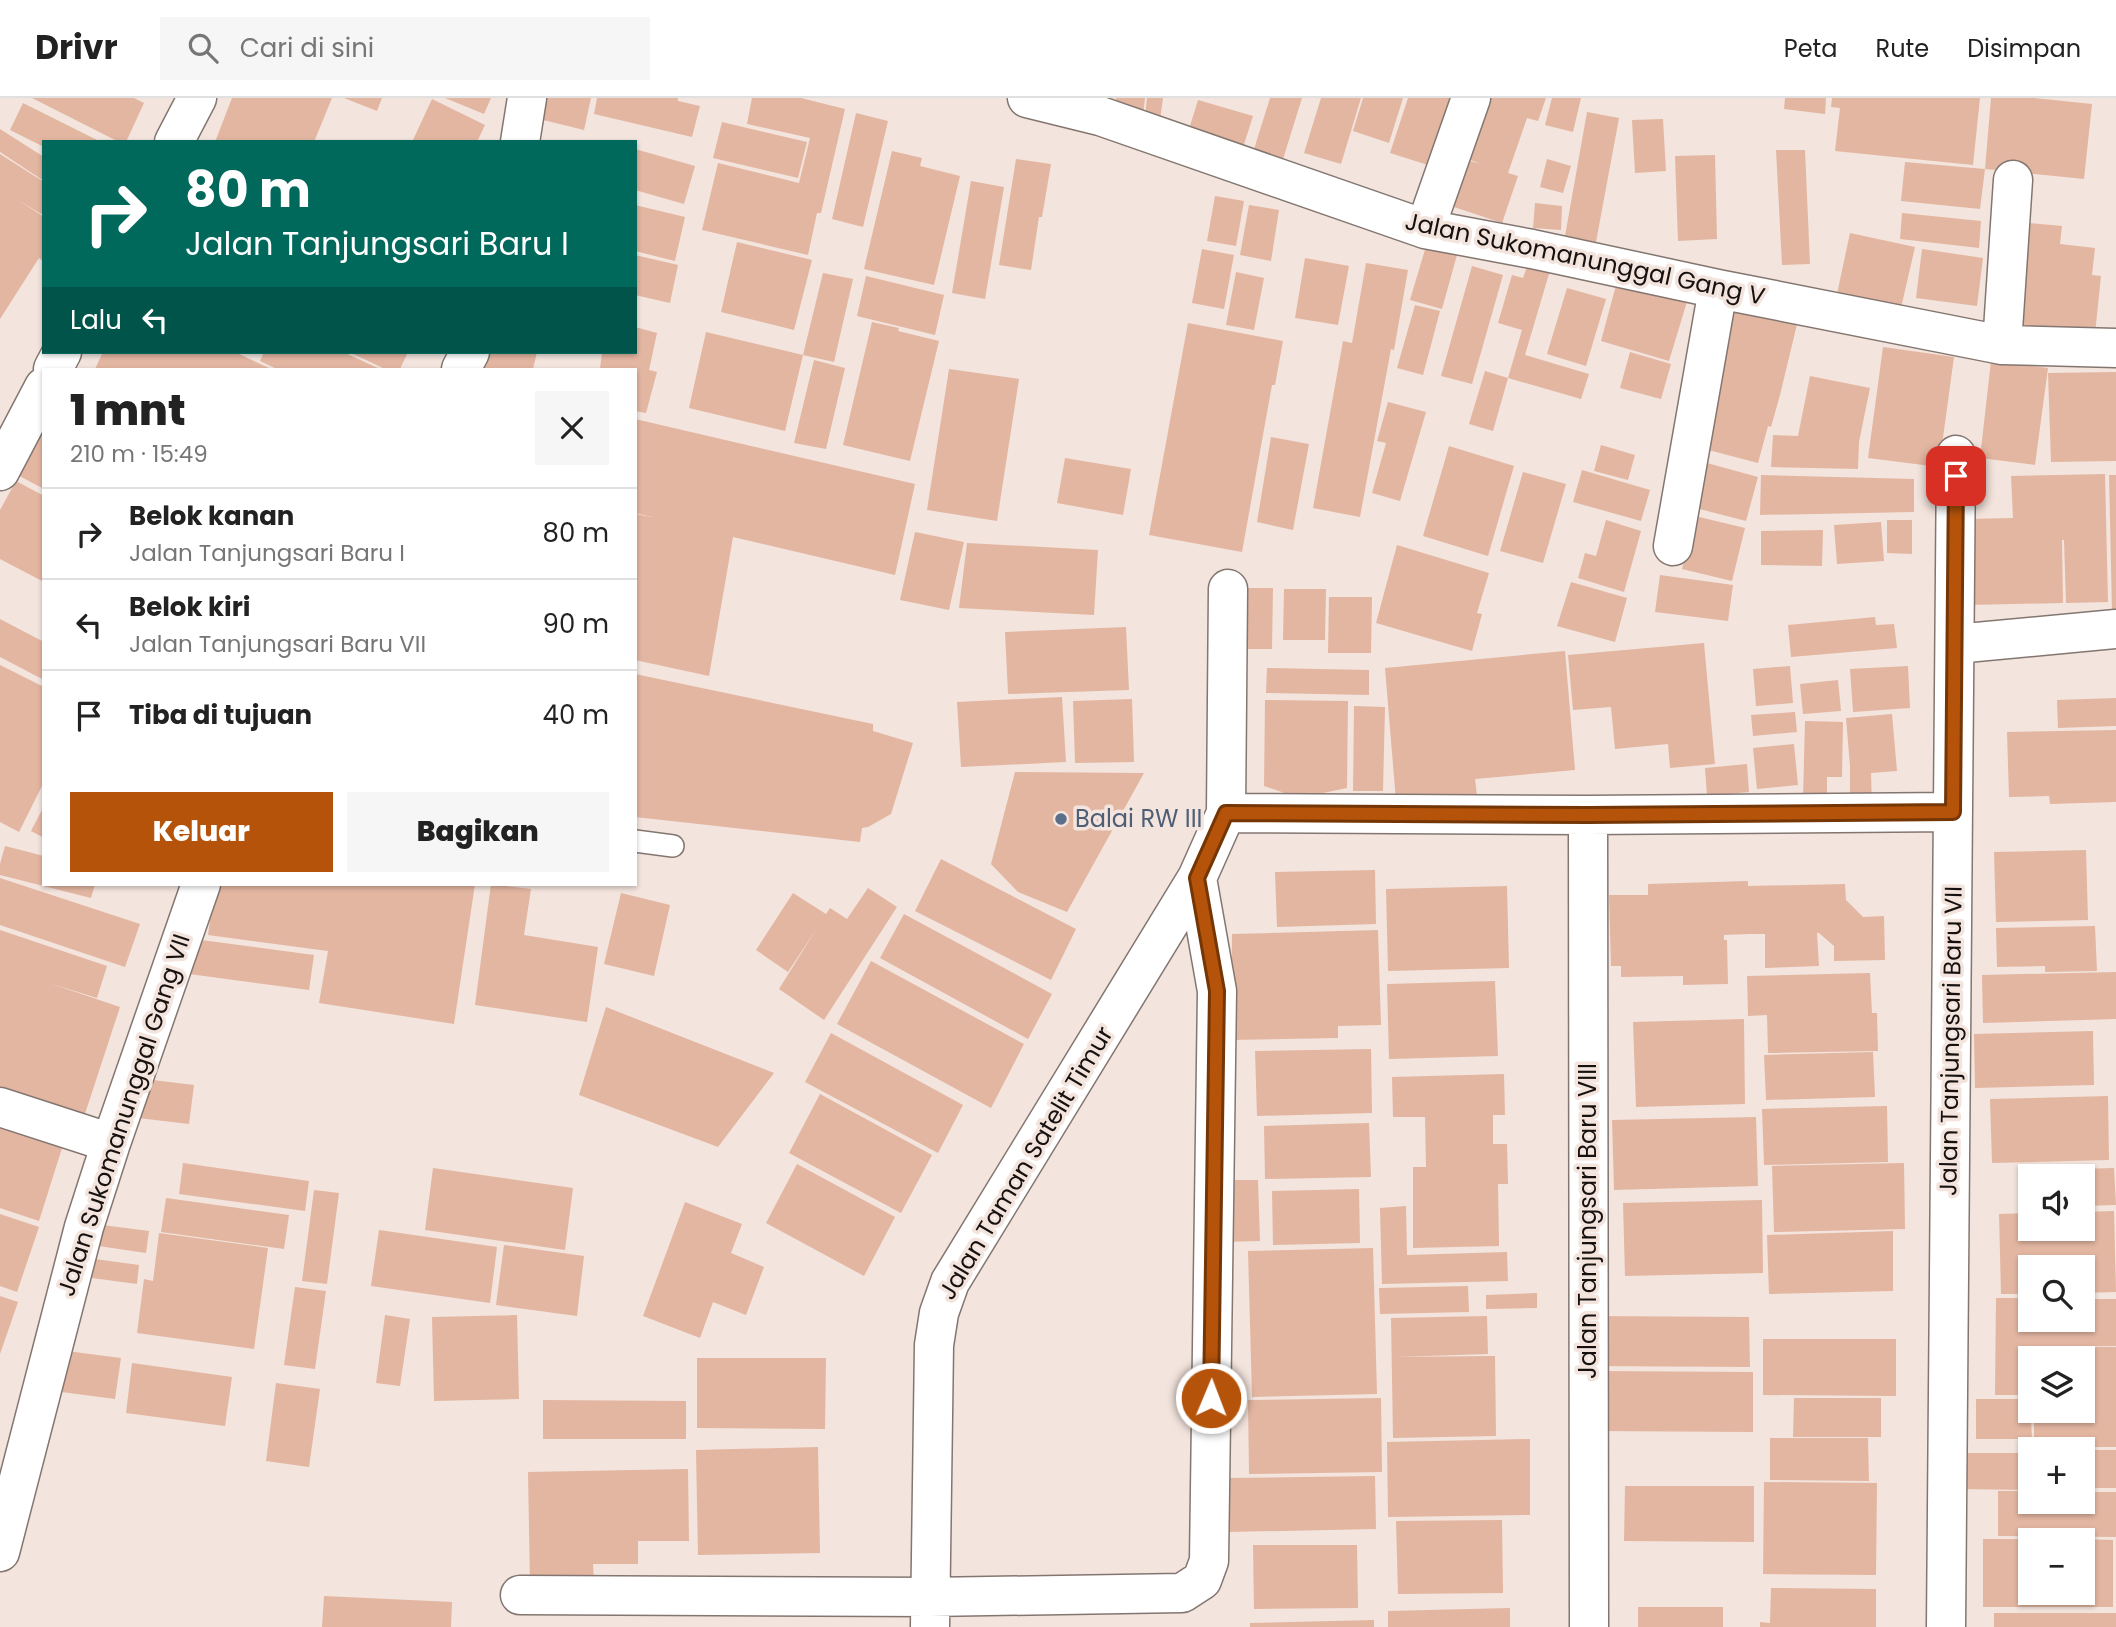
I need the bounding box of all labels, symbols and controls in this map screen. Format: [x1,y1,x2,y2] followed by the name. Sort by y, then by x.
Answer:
[160,17,650,80] search box
[35,24,118,71] text: Drivr
[184,29,222,67] icon: search
[240,30,374,66] text: Cari di sini
[1784,32,1838,65] text: Peta
[1876,32,1929,65] text: Rute
[1967,32,2081,65] text: Disimpan
[185,156,311,224] text: 80 m
[70,168,161,259] icon: right
[1402,204,1768,313] street label: Jalan Sukomanunggal Gang V
[185,221,569,266] text: Jalan Tanjungsari Baru I
[136,301,174,339] icon: left
[70,302,122,338] text: Lalu
[70,381,186,440] text: 1 mnt
[535,391,609,465] button: close
[70,438,208,470] text: 210 m · 15:49
[1926,446,1986,506] pin
[1937,457,1975,495] icon: arrive
[129,498,294,534] text: Belok kanan
[70,515,108,553] icon: right
[543,515,609,551] text: 80 m
[129,537,405,569] text: Jalan Tanjungsari Baru I
[129,589,251,625] text: Belok kiri
[70,606,108,644] icon: left
[543,606,609,642] text: 90 m
[129,628,426,660] text: Jalan Tanjungsari Baru VII
[70,697,108,735] icon: arrive
[129,697,312,733] text: Tiba di tujuan
[543,697,609,733] text: 40 m
[70,792,333,872] button: Keluar
[347,792,609,872] button: Bagikan
[1075,802,1203,835] place label: Balai RW III
[1053,811,1069,827] marker: Balai RW III
[1931,886,1970,1196] street label: Jalan Tanjungsari Baru VII
[49,930,198,1300] street label: Jalan Sukomanunggal Gang VII
[931,1020,1120,1306] street label: Jalan Taman Satelit Timur
[1571,1063,1604,1379] street label: Jalan Tanjungsari Baru VIII
[2018,1164,2095,1605] map controls
[2018,1164,2095,1241] button: sound
[2018,1255,2095,1332] button: search
[2018,1346,2095,1423] button: layers
[1174,1361,1248,1435] position arrow
[2018,1437,2095,1514] button: +
[2018,1528,2095,1605] button: −

